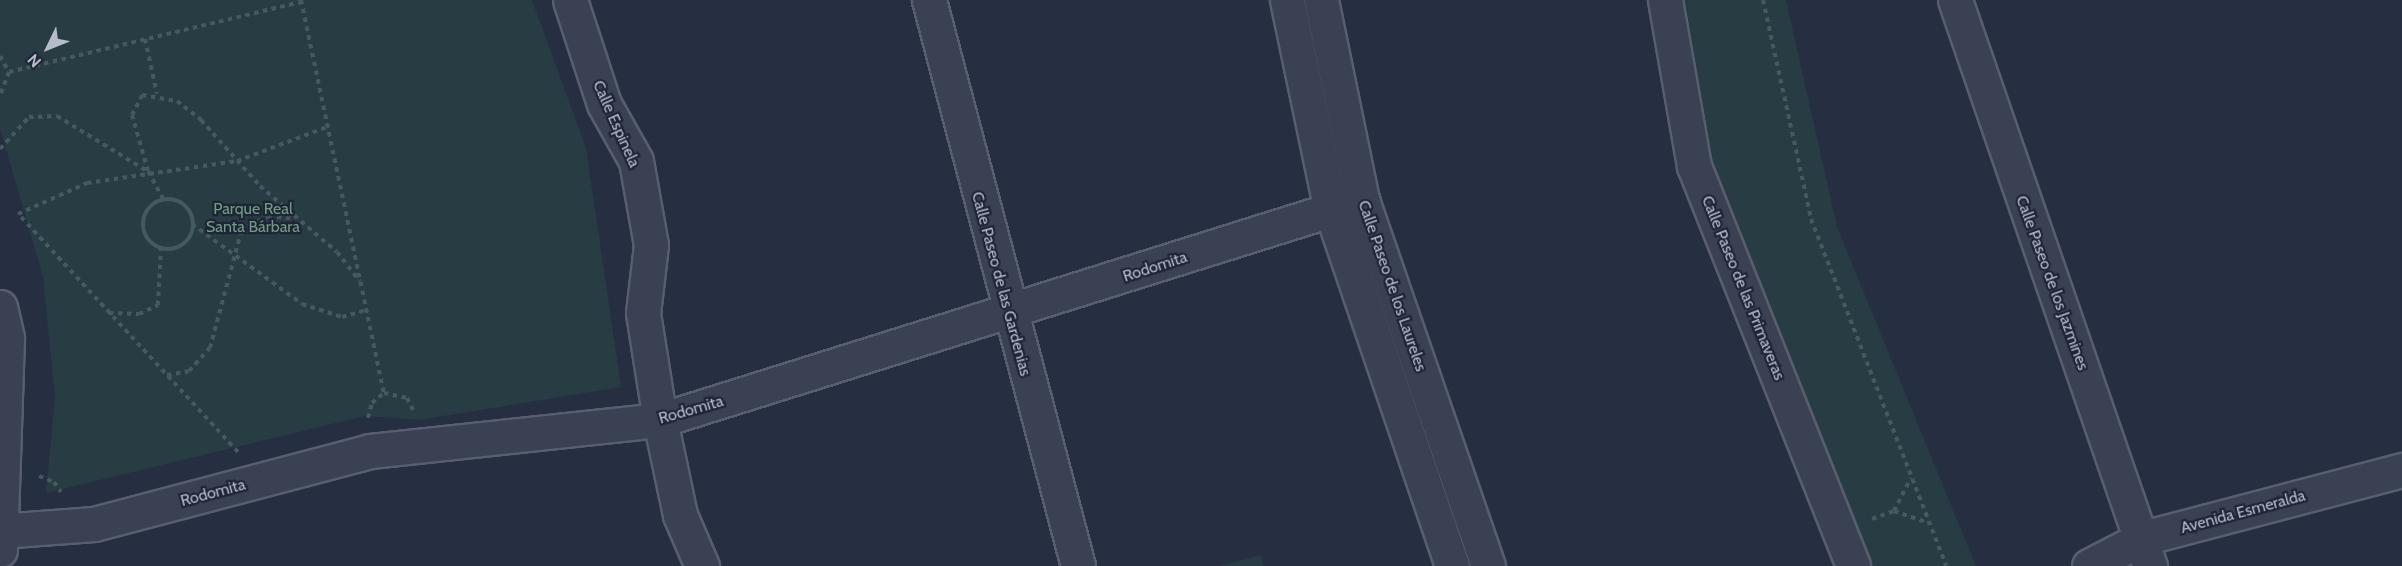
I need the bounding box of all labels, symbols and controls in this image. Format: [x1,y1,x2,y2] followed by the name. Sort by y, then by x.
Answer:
[18,18,78,78] north arrow
[24,50,45,71] text: N
[588,78,644,170] street label: Calle Espinela
[967,190,1035,378] street label: Calle Paseo de las Gardenias
[1697,193,1789,383] street label: Calle Paseo de las Primaveras
[2011,193,2093,373] street label: Calle Paseo de los Jazmines
[1354,198,1430,374] street label: Calle Paseo de los Laureles
[206,199,300,237] park label: Parque Real Santa Bárbara
[1120,248,1190,286] street label: Rodomita
[656,392,726,428] street label: Rodomita
[178,475,248,511] street label: Rodomita
[2179,486,2307,538] street label: Avenida Esmeralda

